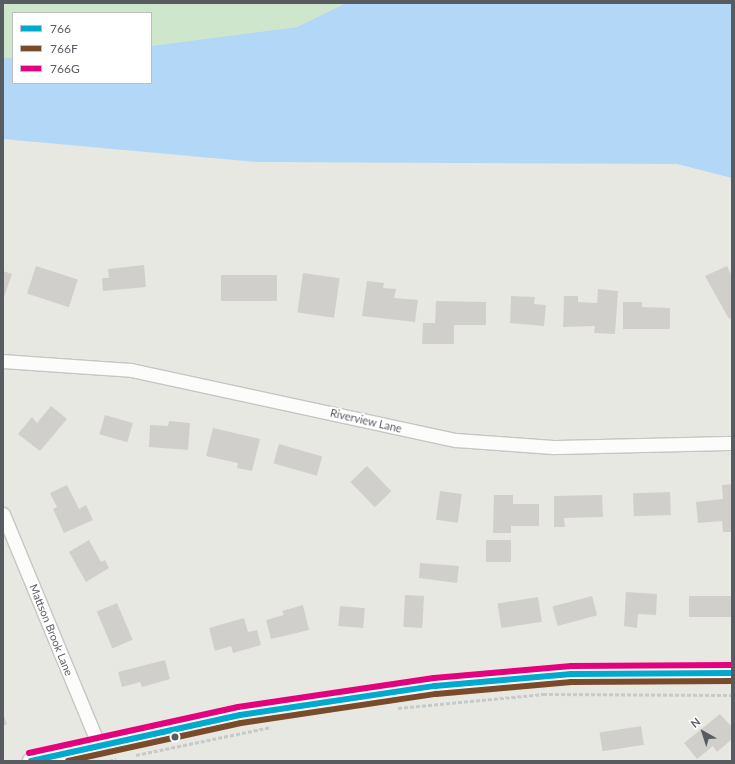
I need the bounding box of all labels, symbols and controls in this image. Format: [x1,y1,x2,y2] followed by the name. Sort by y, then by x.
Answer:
[12,12,152,84] legend
[50,21,71,36] text: 766
[50,41,78,56] text: 766F
[50,61,80,76] text: 766G
[329,406,403,436] street label: Riverview Lane
[27,582,75,678] street label: Mattson Brook Lane
[683,712,723,752] north arrow
[688,715,703,730] text: N
[170,732,180,742] unlabelled marker

